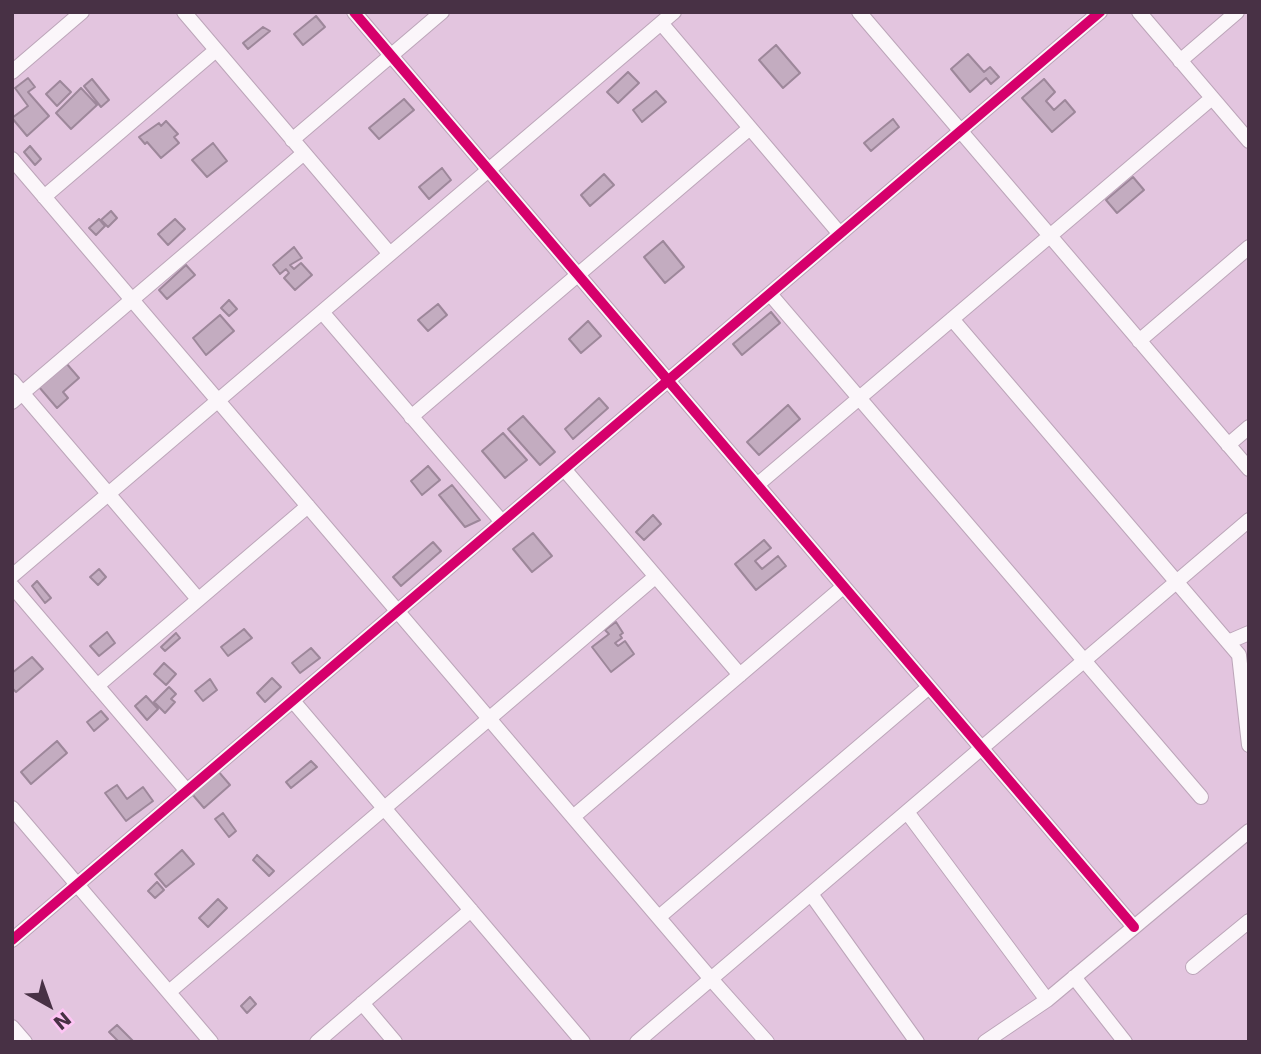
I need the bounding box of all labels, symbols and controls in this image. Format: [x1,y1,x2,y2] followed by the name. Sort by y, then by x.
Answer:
[14,970,84,1040] north arrow
[49,1008,76,1035] text: N

